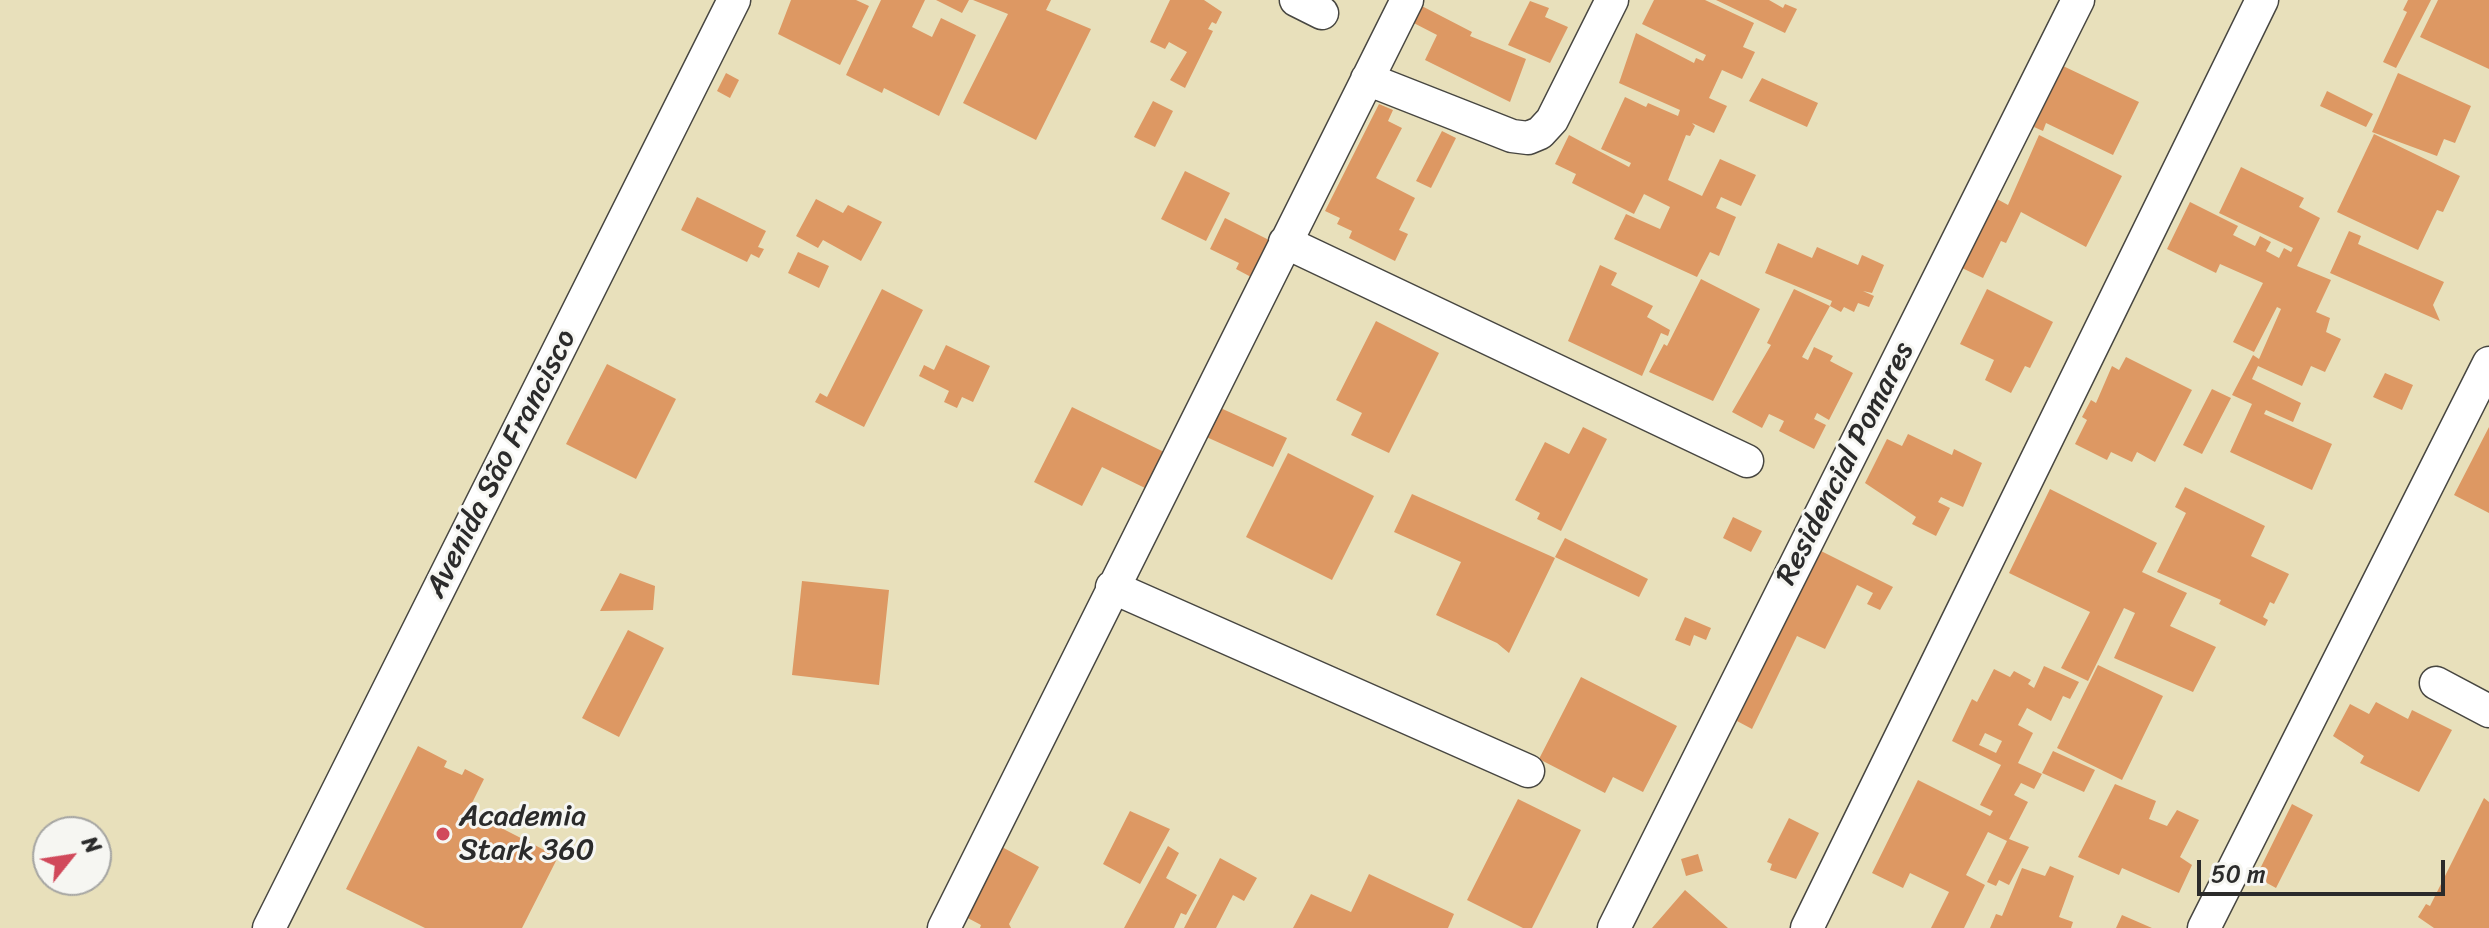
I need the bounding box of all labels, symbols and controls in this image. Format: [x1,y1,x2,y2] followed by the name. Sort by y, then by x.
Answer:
[419,324,585,604] street label: Avenida São Francisco
[1769,337,1923,591] street label: Residencial Pomares
[459,799,595,870] place label: Academia Stark 360
[32,816,112,896] north arrow
[434,825,452,843] marker: Academia Stark 360
[71,828,112,861] text: N
[2201,844,2449,894] scale bar
[2211,853,2266,895] text: 50 m

